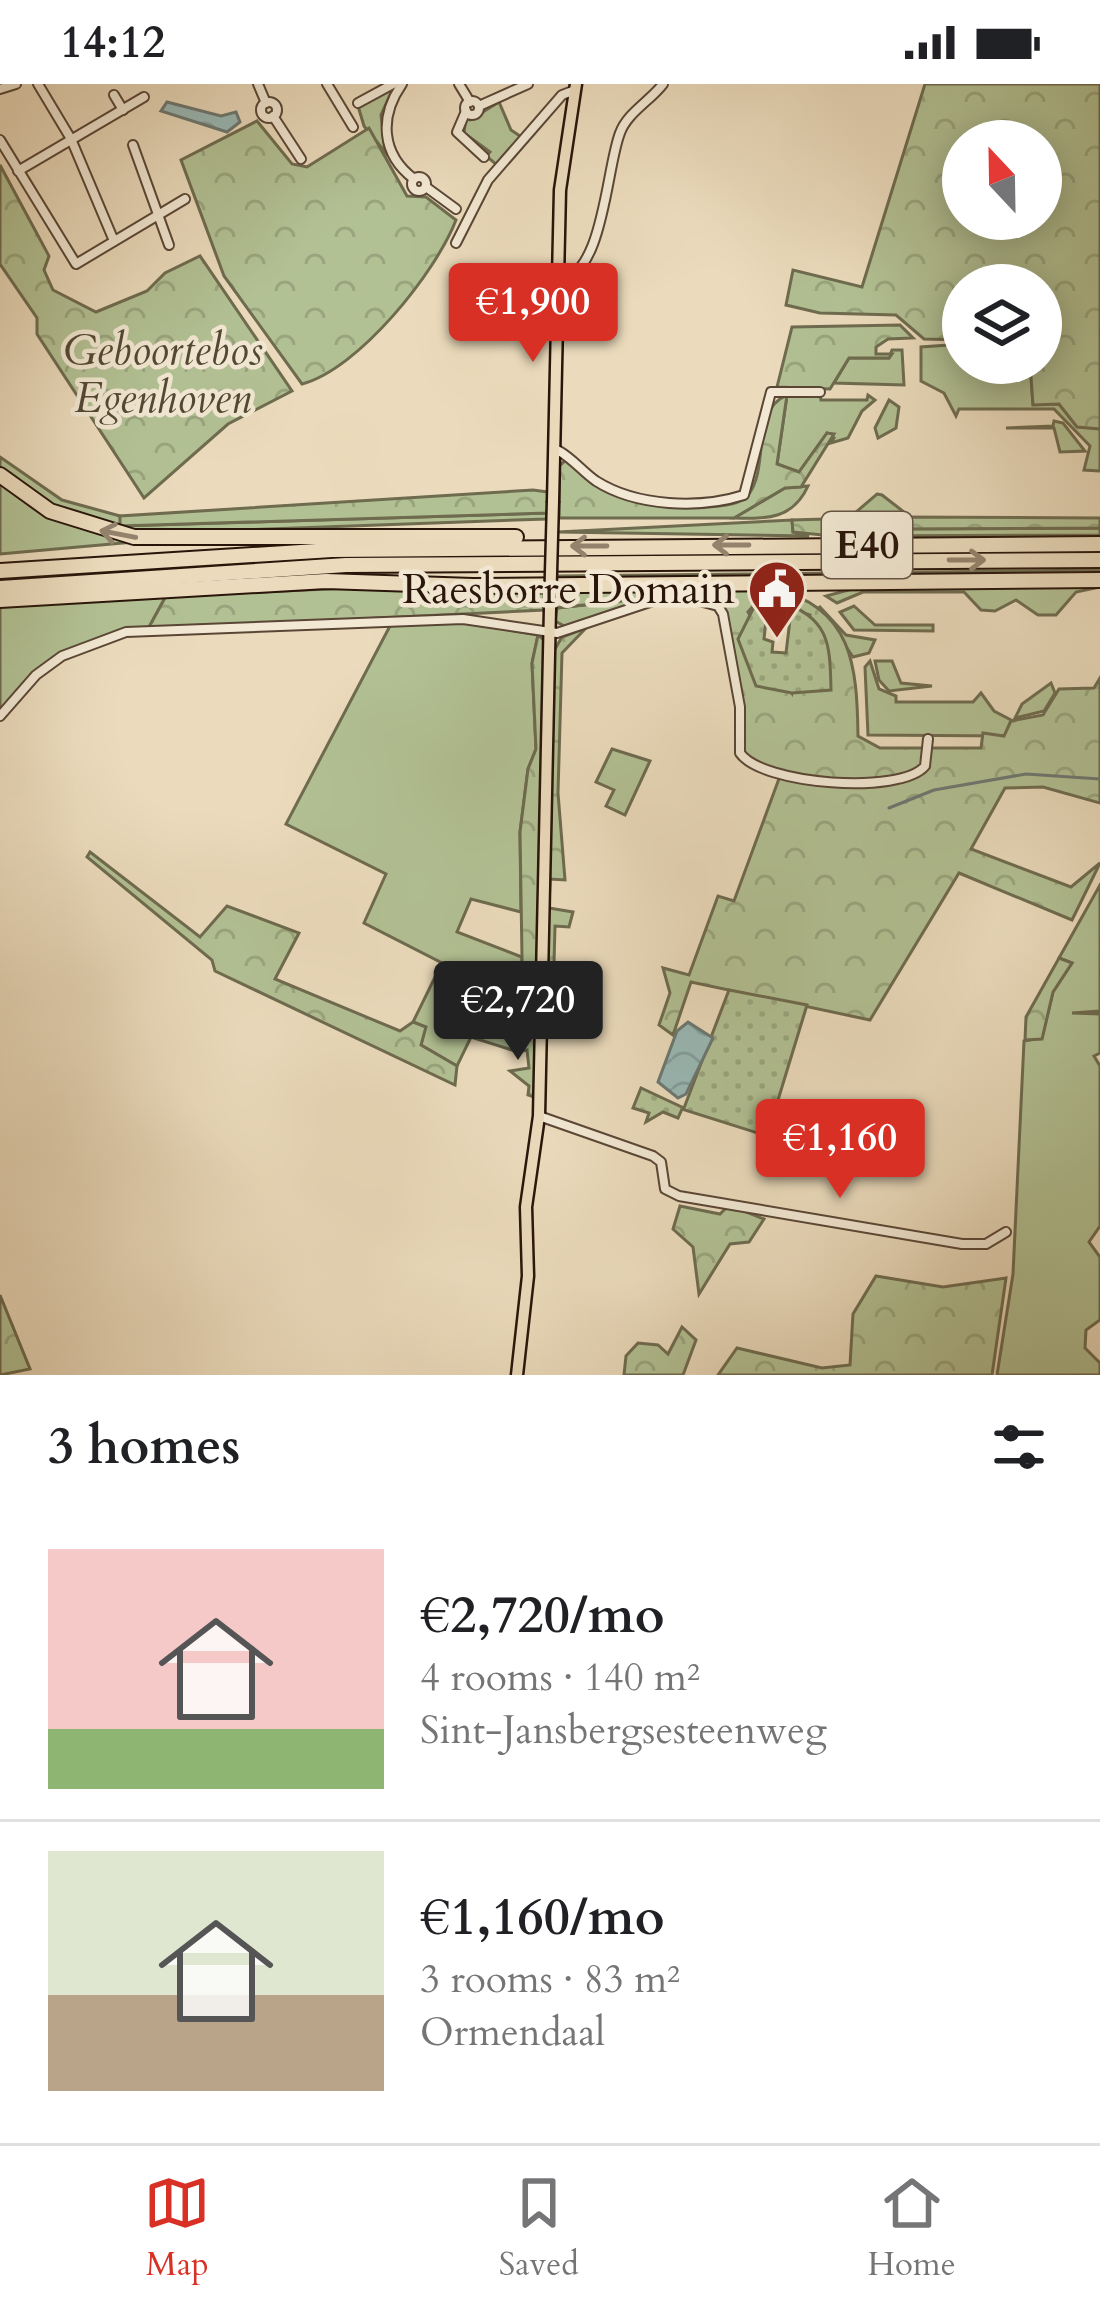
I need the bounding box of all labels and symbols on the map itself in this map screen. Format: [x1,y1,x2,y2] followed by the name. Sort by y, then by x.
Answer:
[942,120,1062,240] north arrow
[435,263,631,365] pin: €1,900
[63,322,263,427] park label: Geboortebos Egenhoven
[822,512,912,578] road number: E40
[100,522,139,544] one-way arrow
[712,534,751,556] one-way arrow
[570,535,609,557] one-way arrow
[947,549,986,572] one-way arrow
[746,558,808,640] public building icon: Raesborre Domain
[402,561,735,618] place label: Raesborre Domain
[420,961,616,1063] pin: €2,720
[742,1099,938,1201] pin: €1,160

